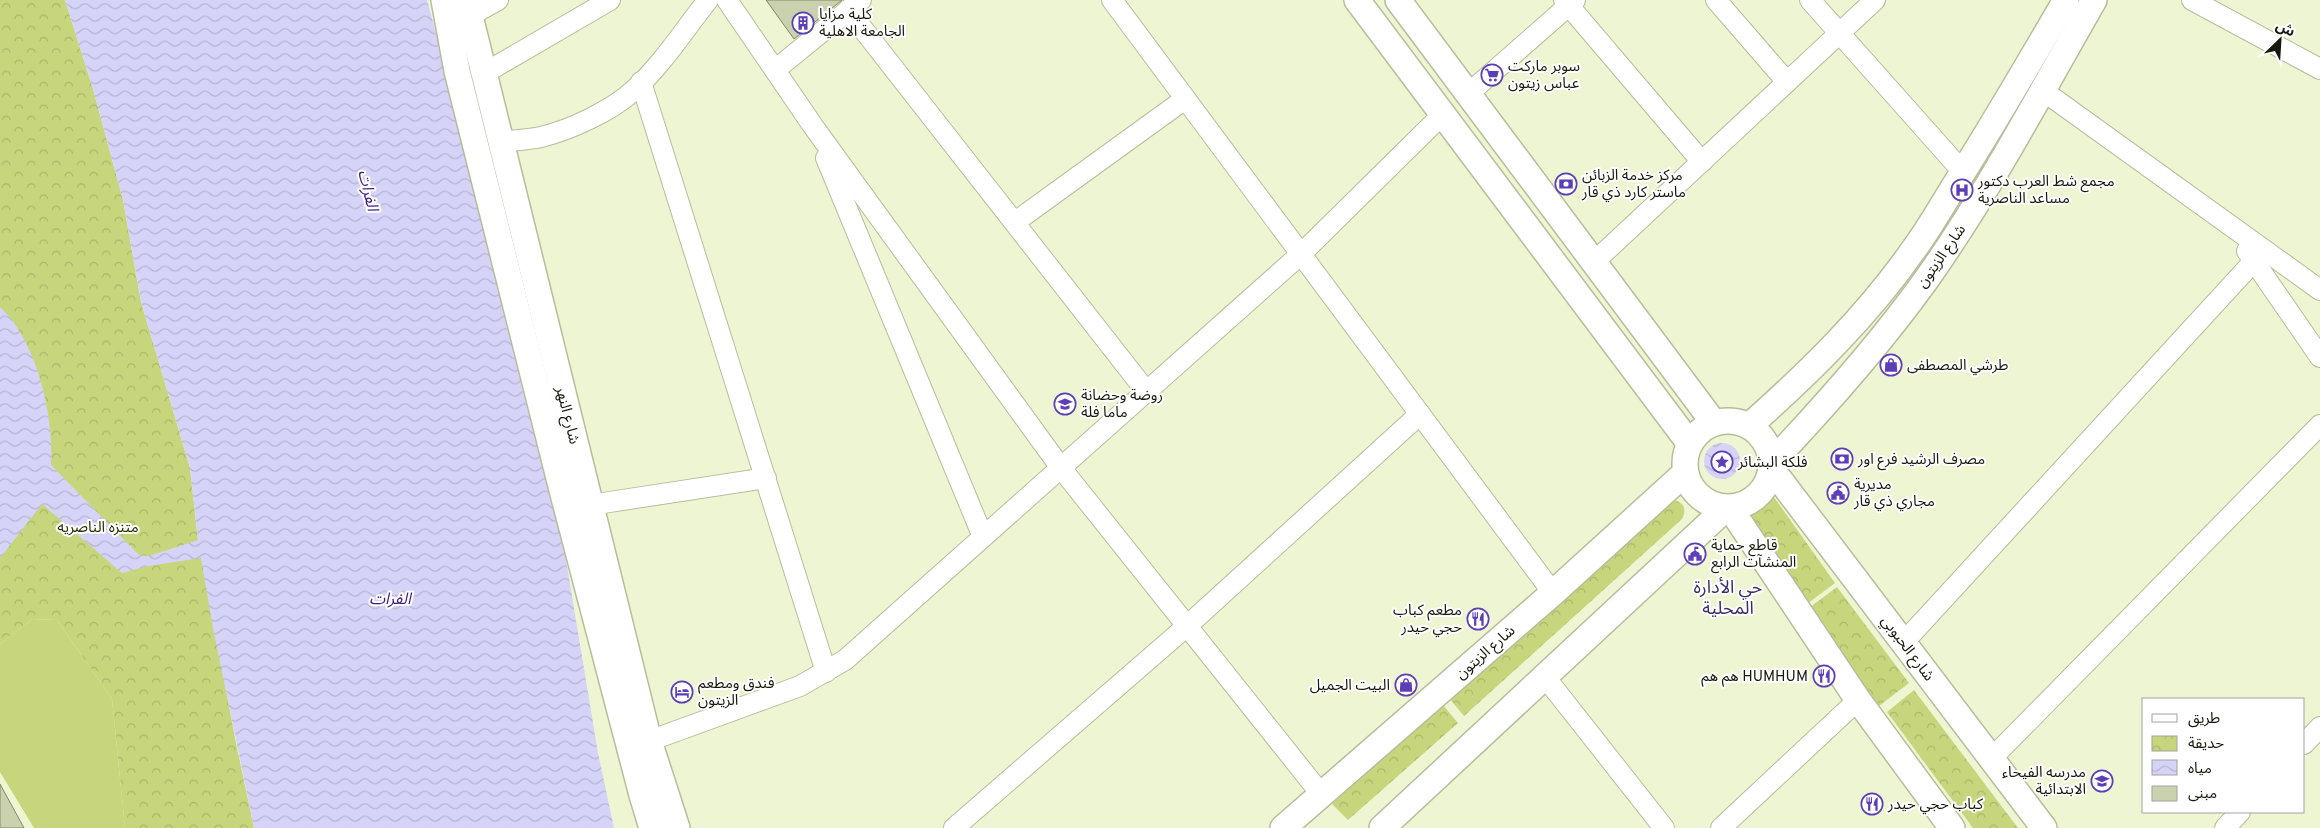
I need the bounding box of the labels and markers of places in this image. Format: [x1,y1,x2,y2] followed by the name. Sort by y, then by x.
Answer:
[819,6,905,42] place label: كلية مزايا الجامعة الاهلية
[791,11,815,35] building icon: كلية مزايا الجامعة الاهلية
[1508,58,1580,94] place label: سوبر ماركت عباس زيتون
[1480,63,1504,87] supermarket icon: سوبر ماركت عباس زيتون
[1581,167,1686,203] place label: مركز خدمة الزبائن ماستر كارد ذي قار
[1554,172,1578,196] bank icon: مركز خدمة الزبائن ماستر كارد ذي قار
[1977,173,2115,209] place label: مجمع شط العرب دكتور مساعد الناصرية
[1950,178,1974,202] hospital icon: مجمع شط العرب دكتور مساعد الناصرية
[1879,353,1903,377] shop icon: طرشي المصطفى
[1907,357,2008,376] place label: طرشي المصطفى
[1081,387,1163,423] place label: روضة وحضانة ماما فلة
[1053,392,1077,416] school or university icon: روضة وحضانة ماما فلة
[1830,447,1854,471] bank icon: مصرف الرشيد فرع اور
[1710,450,1734,474] place icon: فلكة البشائر
[1857,451,1985,471] place label: مصرف الرشيد فرع اور
[1737,454,1808,473] place label: فلكة البشائر
[1853,476,1935,512] place label: مديرية مجاري ذي قار
[1826,481,1850,505] public building icon: مديرية مجاري ذي قار
[1711,537,1796,574] place label: قاطع حماية المنشآت الرابع
[1683,542,1707,566] public building icon: قاطع حماية المنشآت الرابع
[1393,602,1462,638] place label: مطعم كباب حجي حيدر
[1466,607,1490,631] restaurant icon: مطعم كباب حجي حيدر
[1812,664,1836,688] restaurant icon: هم هم HUMHUM
[1701,668,1808,687] place label: هم هم HUMHUM
[1394,673,1418,697] shop icon: البيت الجميل
[698,675,775,711] place label: فندق ومطعم الزيتون
[1310,677,1390,696] place label: البيت الجميل
[670,680,694,704] hotel icon: فندق ومطعم الزيتون
[2002,764,2086,800] place label: مدرسه الفيحاء الابتدائية
[2090,769,2114,793] school or university icon: مدرسه الفيحاء الابتدائية
[1860,792,1884,816] restaurant icon: كباب حجي حيدر
[1887,796,1984,815] place label: كباب حجي حيدر

